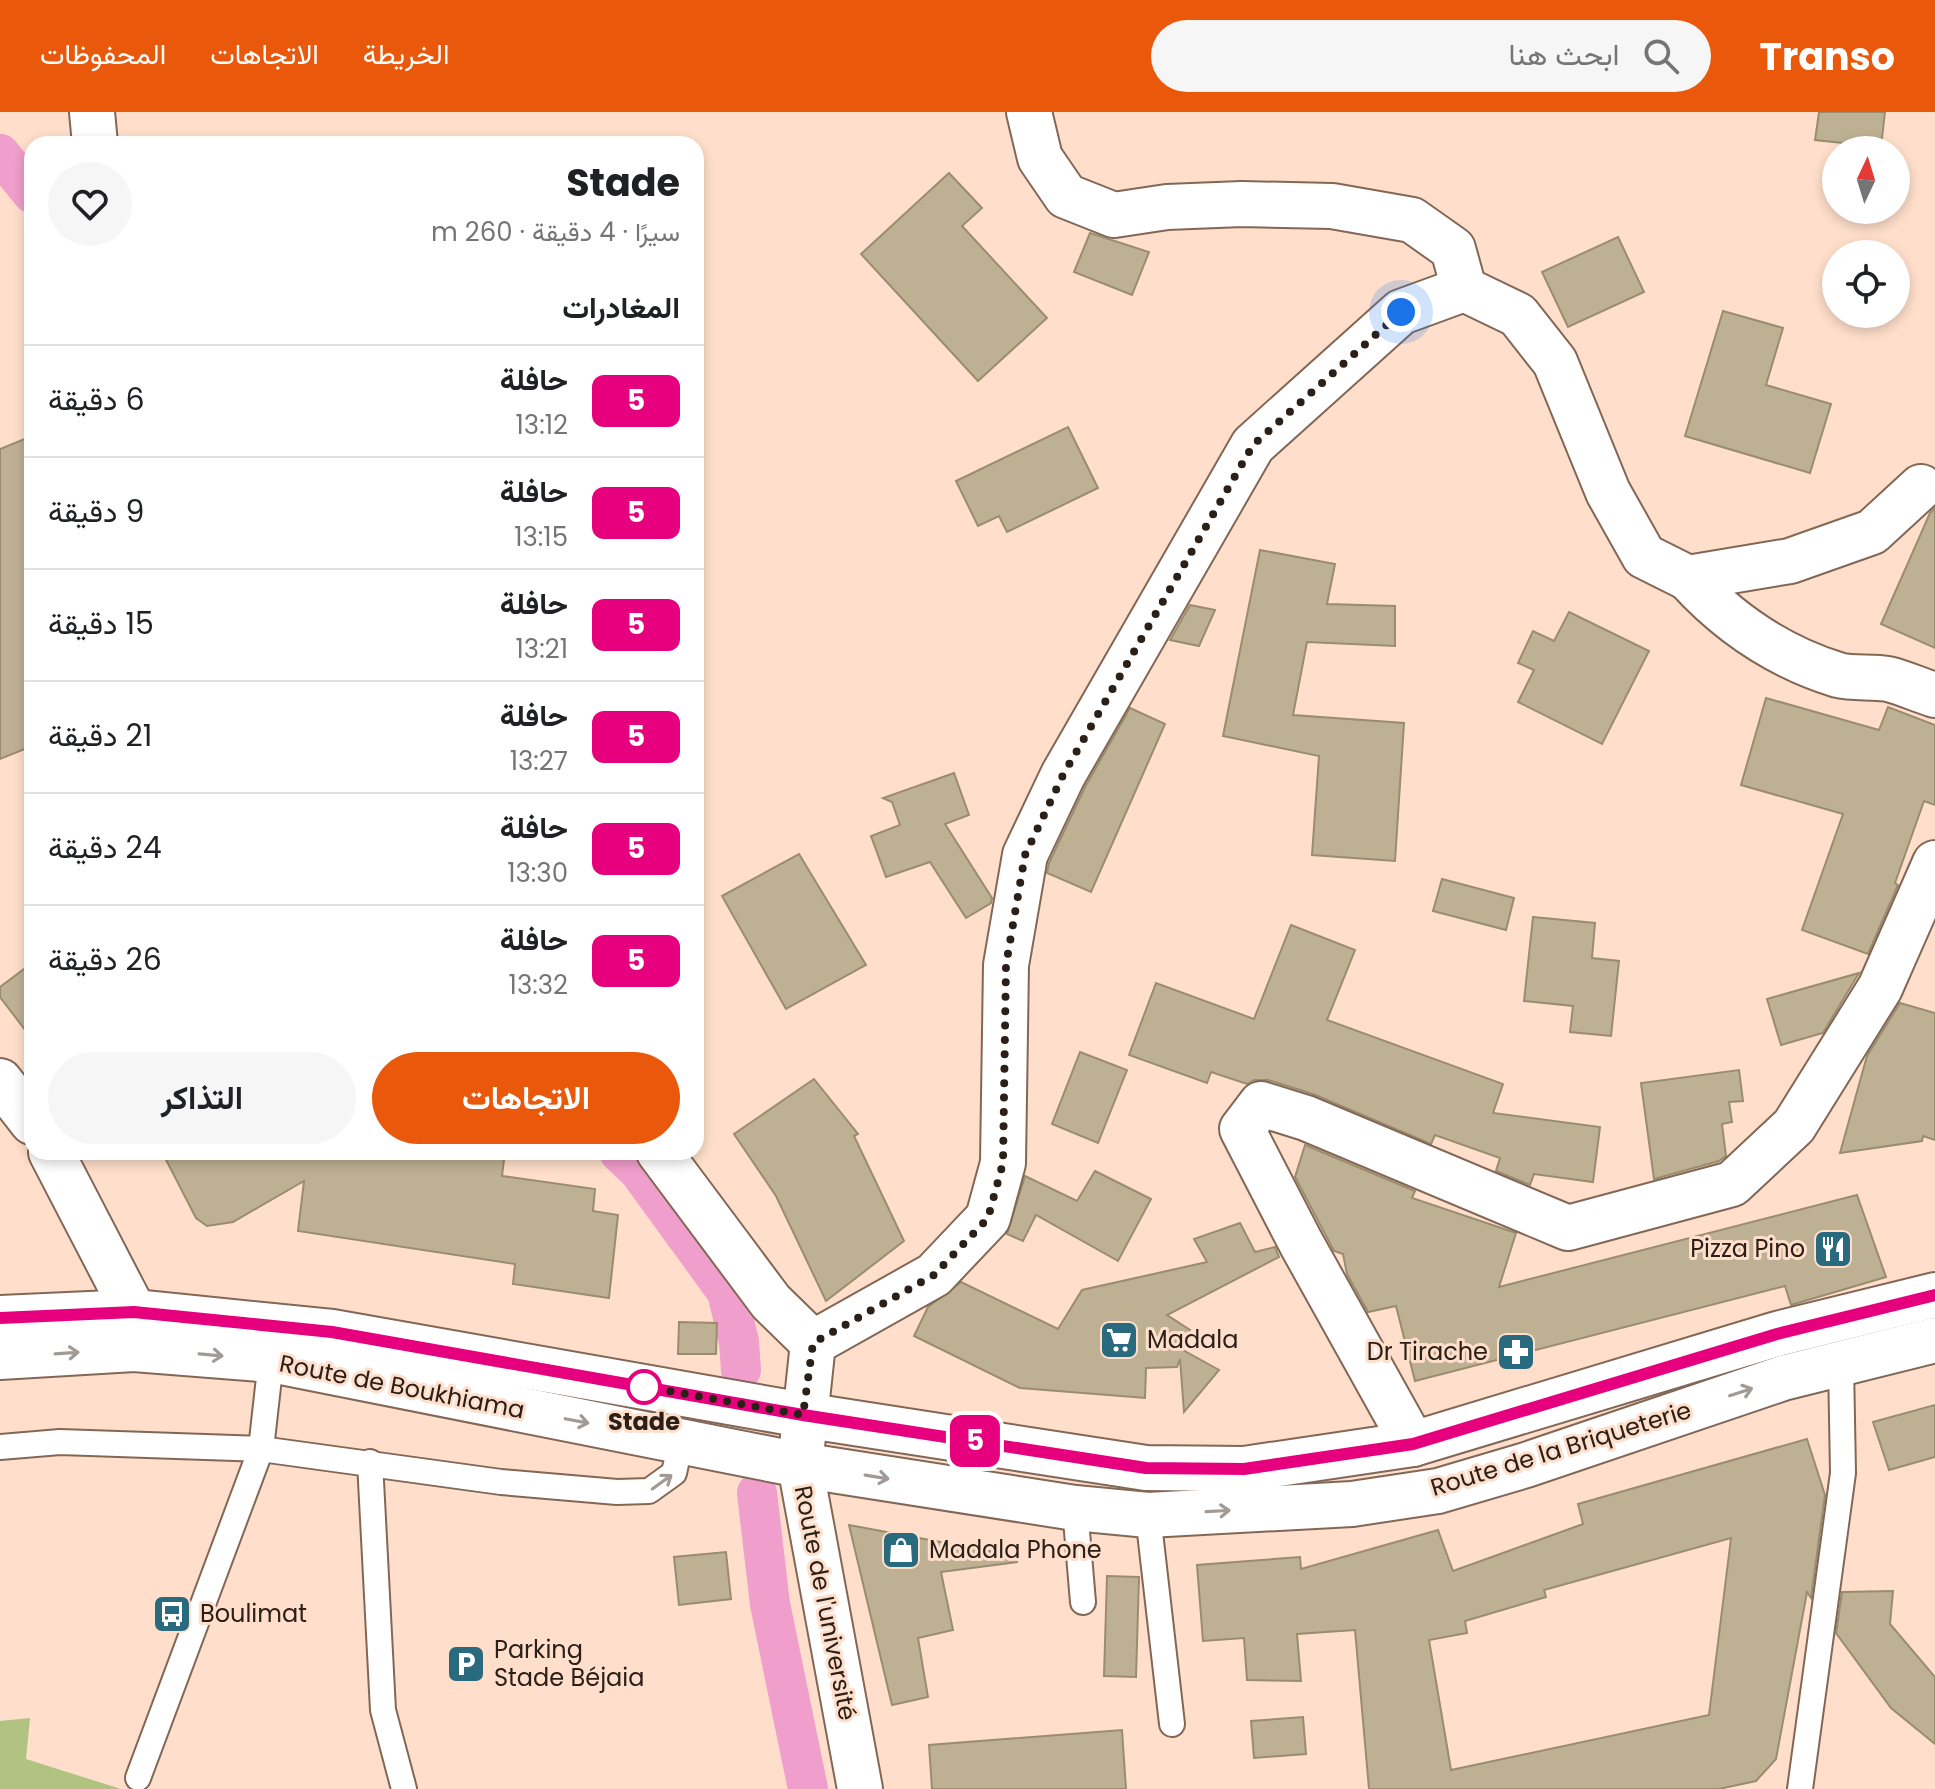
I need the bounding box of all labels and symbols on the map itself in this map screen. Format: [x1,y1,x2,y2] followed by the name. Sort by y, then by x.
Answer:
[1822,136,1910,224] north arrow
[1381,292,1421,332] your location
[1812,1228,1854,1270] restaurant icon: Pizza Pino
[1690,1232,1805,1265] place label: Pizza Pino
[1098,1319,1140,1361] supermarket icon: Madala
[1147,1323,1238,1356] place label: Madala
[1495,1331,1537,1373] pharmacy icon: Dr Tirache
[1367,1335,1488,1368] place label: Dr Tirache
[53,1345,80,1360] one-way arrow
[277,1347,527,1426] street label: Route de Boukhiama
[197,1348,224,1363] one-way arrow
[627,1370,661,1404] marker: Stade
[1728,1384,1753,1398] one-way arrow
[1427,1393,1695,1504] street label: Route de la Briqueterie
[608,1405,680,1438] place label: Stade
[564,1415,589,1430] one-way arrow
[949,1415,1001,1467] line badge: 5
[864,1470,889,1485] one-way arrow
[651,1473,672,1490] one-way arrow
[787,1483,864,1723] street label: Route de l'université
[1204,1503,1231,1518] one-way arrow
[880,1529,922,1571] shop icon: Madala Phone
[929,1533,1102,1566] place label: Madala Phone
[151,1593,193,1635] bus stop icon: Boulimat
[200,1597,307,1630] place label: Boulimat
[494,1633,644,1694] place label: Parking Stade Béjaia
[445,1643,487,1685] parking icon: Parking Stade Béjaia

